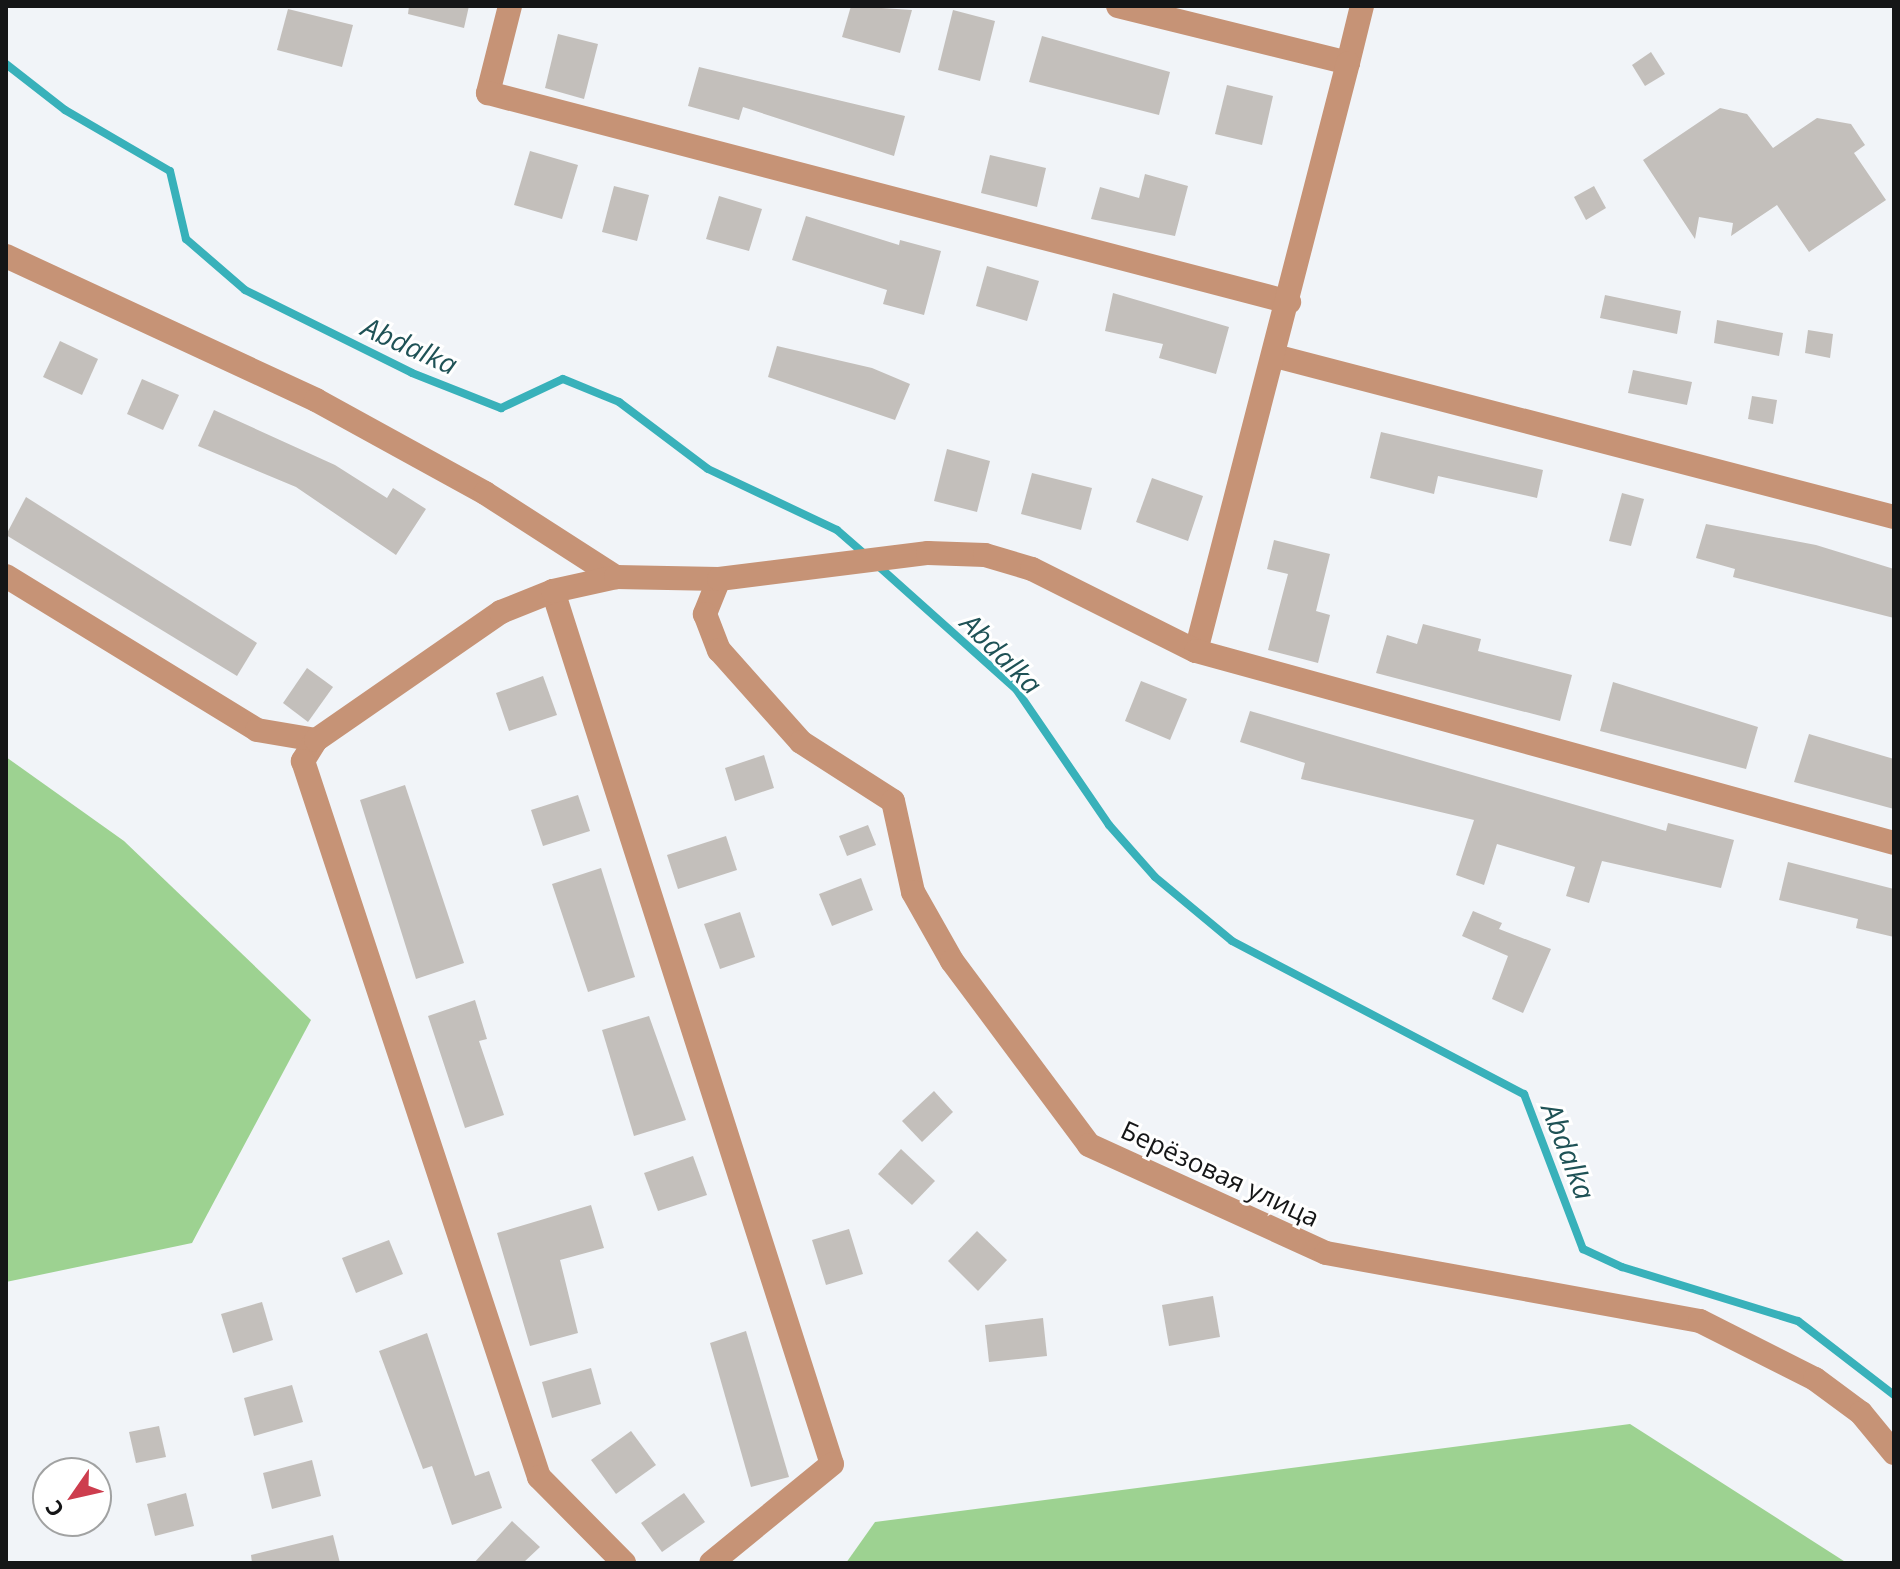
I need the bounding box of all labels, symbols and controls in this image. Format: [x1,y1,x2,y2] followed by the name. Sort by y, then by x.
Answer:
[357,309,463,381] water label: Abdalka
[955,606,1049,700] water label: Abdalka
[1535,1098,1603,1204] water label: Abdalka
[1116,1114,1324,1234] street label: Берёзовая улица
[32,1457,112,1537] north arrow
[37,1495,70,1524] text: С

